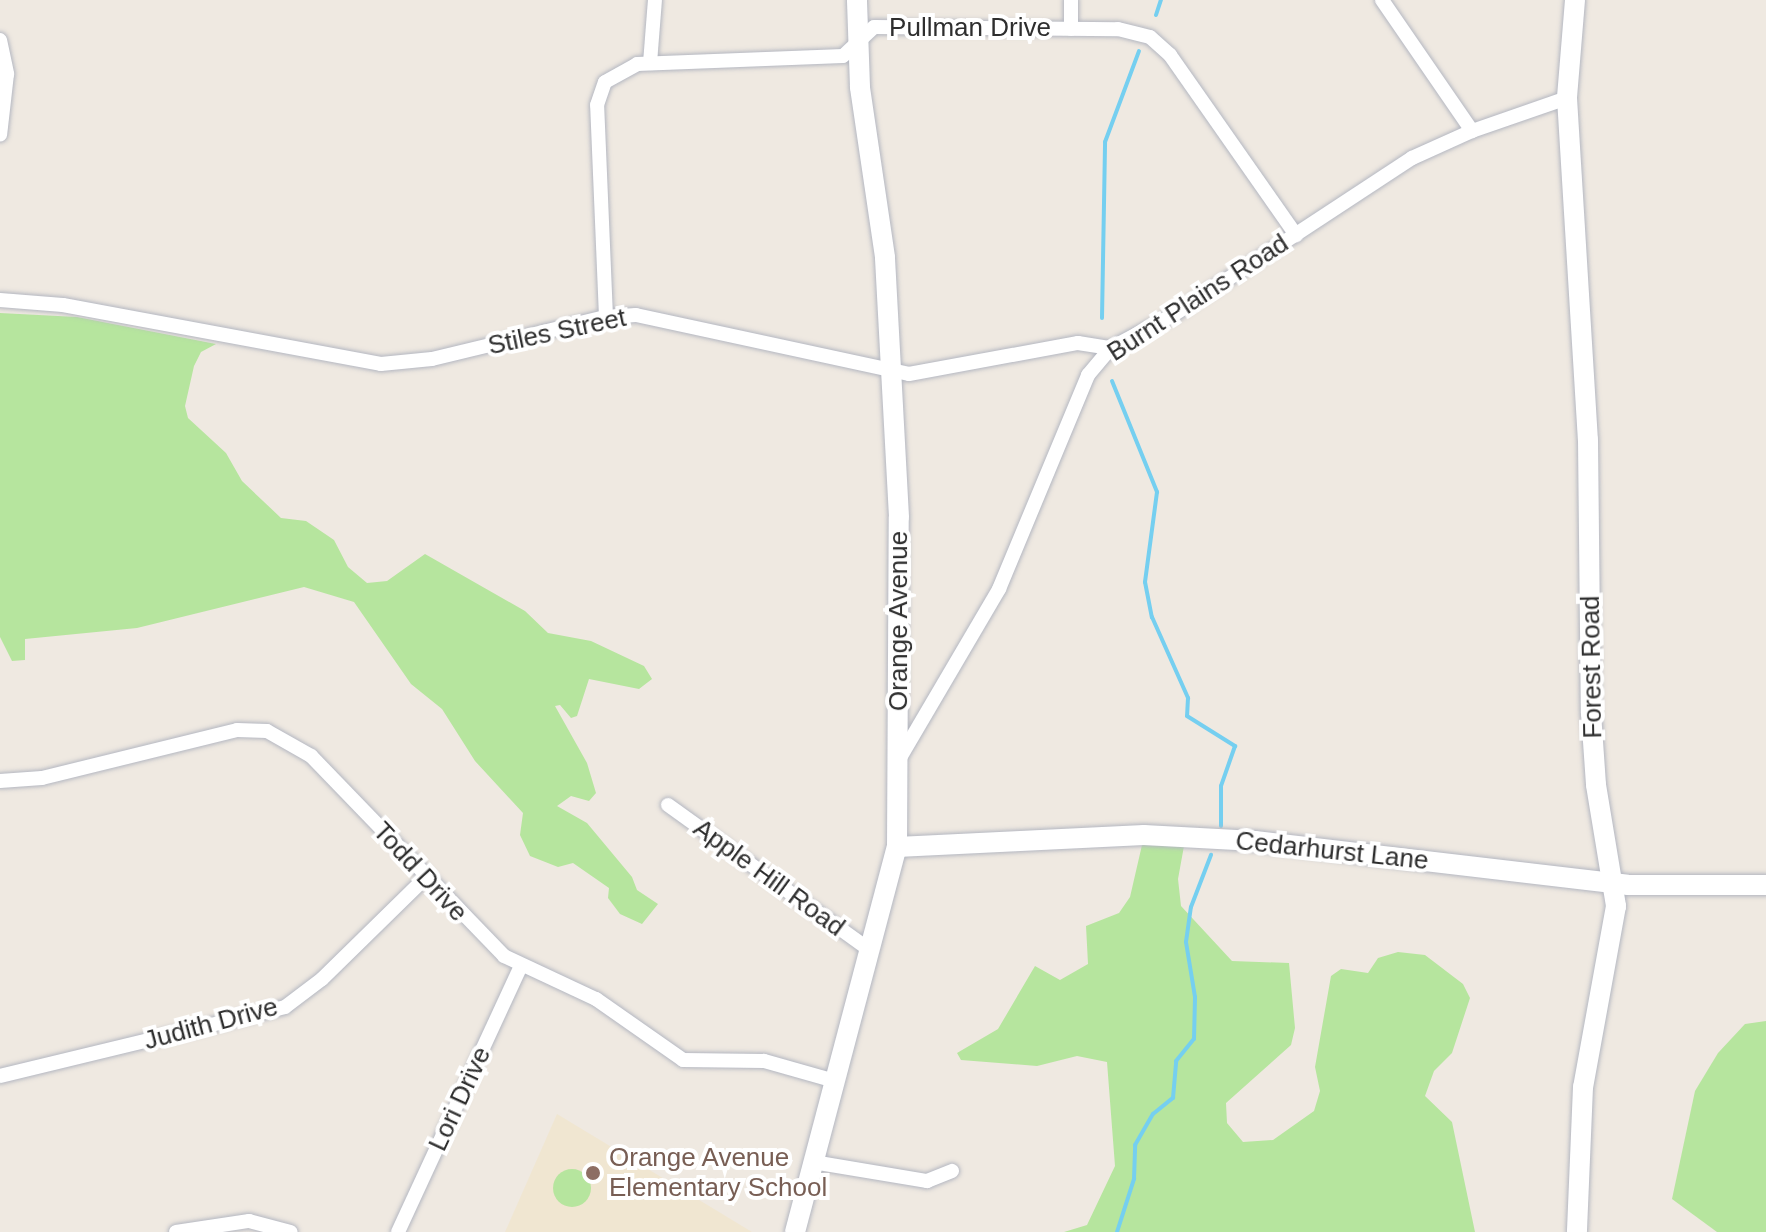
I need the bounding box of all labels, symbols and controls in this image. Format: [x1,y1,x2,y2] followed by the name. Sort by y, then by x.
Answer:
[889,12,1051,44] street label: Pullman Drive
[1102,228,1294,368] street label: Burnt Plains Road
[485,302,629,362] street label: Stiles Street
[883,530,915,712] street label: Orange Avenue
[1575,595,1609,739] street label: Forest Road
[687,813,851,943] street label: Apple Hill Road
[366,816,474,928] street label: Todd Drive
[1234,825,1430,877] street label: Cedarhurst Lane
[141,991,281,1057] street label: Judith Drive
[422,1042,498,1156] street label: Lori Drive
[609,1142,827,1204] place label: Orange Avenue Elementary School
[584,1164,602,1182] marker: Orange Avenue Elementary School

